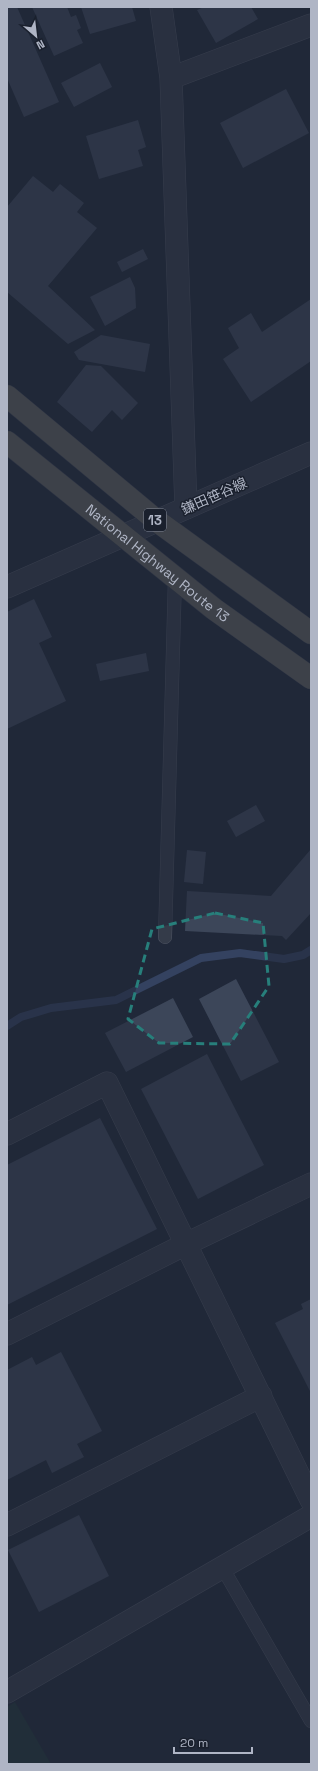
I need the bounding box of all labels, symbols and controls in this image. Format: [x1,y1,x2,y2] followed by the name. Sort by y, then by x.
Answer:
[16,16,56,56] north arrow
[34,37,47,53] text: N
[178,474,250,518] street label: 鎌田笹谷線
[82,500,233,626] street label: National Highway Route 13
[144,509,166,531] road number: 13
[174,1729,252,1755] scale bar
[180,1735,208,1751] text: 20 m

